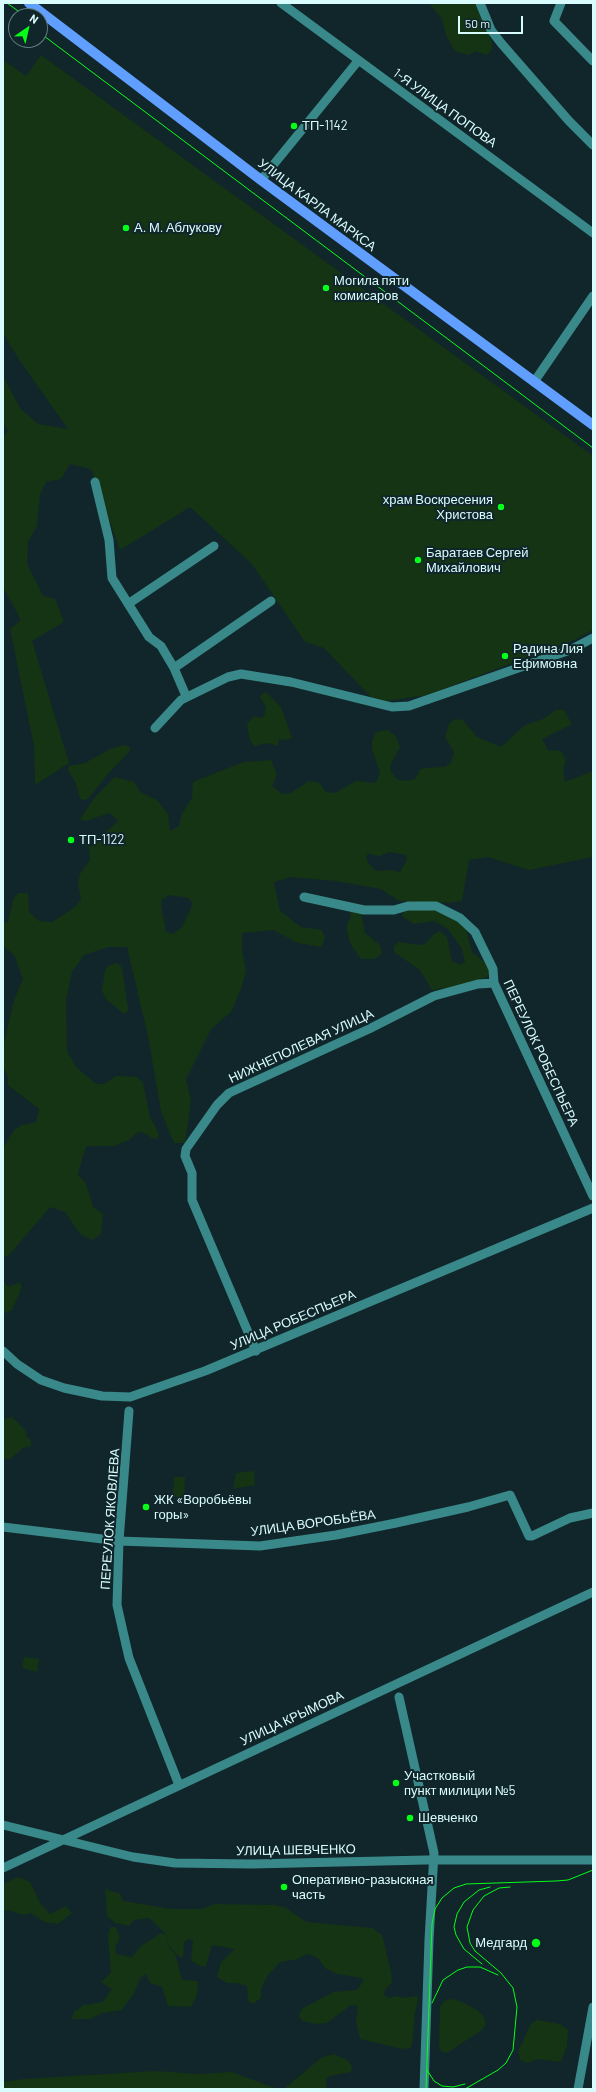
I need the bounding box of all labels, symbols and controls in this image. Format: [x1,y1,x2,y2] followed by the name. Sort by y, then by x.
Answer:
[8,8,48,48] north arrow
[460,8,525,34] scale bar
[28,11,41,26] text: N
[465,16,490,30] text: 50 m
[390,65,500,151] street label: 1-Я УЛИЦА ПОПОВА
[302,118,348,134] place label: ТП-1142
[289,121,299,131] marker: ТП-1142
[255,155,379,255] street label: УЛИЦА КАРЛА МАРКСА
[134,220,222,236] place label: А. М. Аблукову
[121,223,131,233] marker: А. М. Аблукову
[334,273,409,304] place label: Могила пяти комисаров
[321,283,331,293] marker: Могила пяти комисаров
[383,492,493,523] place label: храм Воскресения Христова
[496,502,506,512] marker: храм Воскресения Христова
[426,545,529,576] place label: Баратаев Сергей Михайлович
[413,555,423,565] marker: Баратаев Сергей Михайлович
[513,641,583,672] place label: Радина Лия Ефимовна
[500,651,510,661] marker: Радина Лия Ефимовна
[79,832,124,848] place label: ТП-1122
[66,835,76,845] marker: ТП-1122
[500,977,582,1129] street label: ПЕРЕУЛОК РОБЕСПЬЕРА
[226,1006,376,1086] street label: НИЖНЕПОЛЕВАЯ УЛИЦА
[228,1287,358,1353] street label: УЛИЦА РОБЕСПЬЕРА
[97,1448,123,1590] street label: ПЕРЕУЛОК ЯКОВЛЕВА
[154,1492,251,1523] place label: ЖК «Воробьёвы горы»
[141,1502,151,1512] marker: ЖК «Воробьёвы горы»
[249,1507,377,1539] street label: УЛИЦА ВОРОБЬЁВА
[238,1687,346,1749] street label: УЛИЦА КРЫМОВА
[404,1768,515,1799] place label: Участковый пункт милиции №5
[391,1778,401,1788] marker: Участковый пункт милиции №5
[418,1810,478,1826] place label: Шевченко
[405,1813,415,1823] marker: Шевченко
[236,1841,356,1859] street label: УЛИЦА ШЕВЧЕНКО
[292,1872,433,1903] place label: Оперативно-разыскная часть
[279,1882,289,1892] marker: Оперативно-разыскная часть
[475,1935,527,1951] place label: Медгард
[530,1937,542,1949] marker: Медгард

